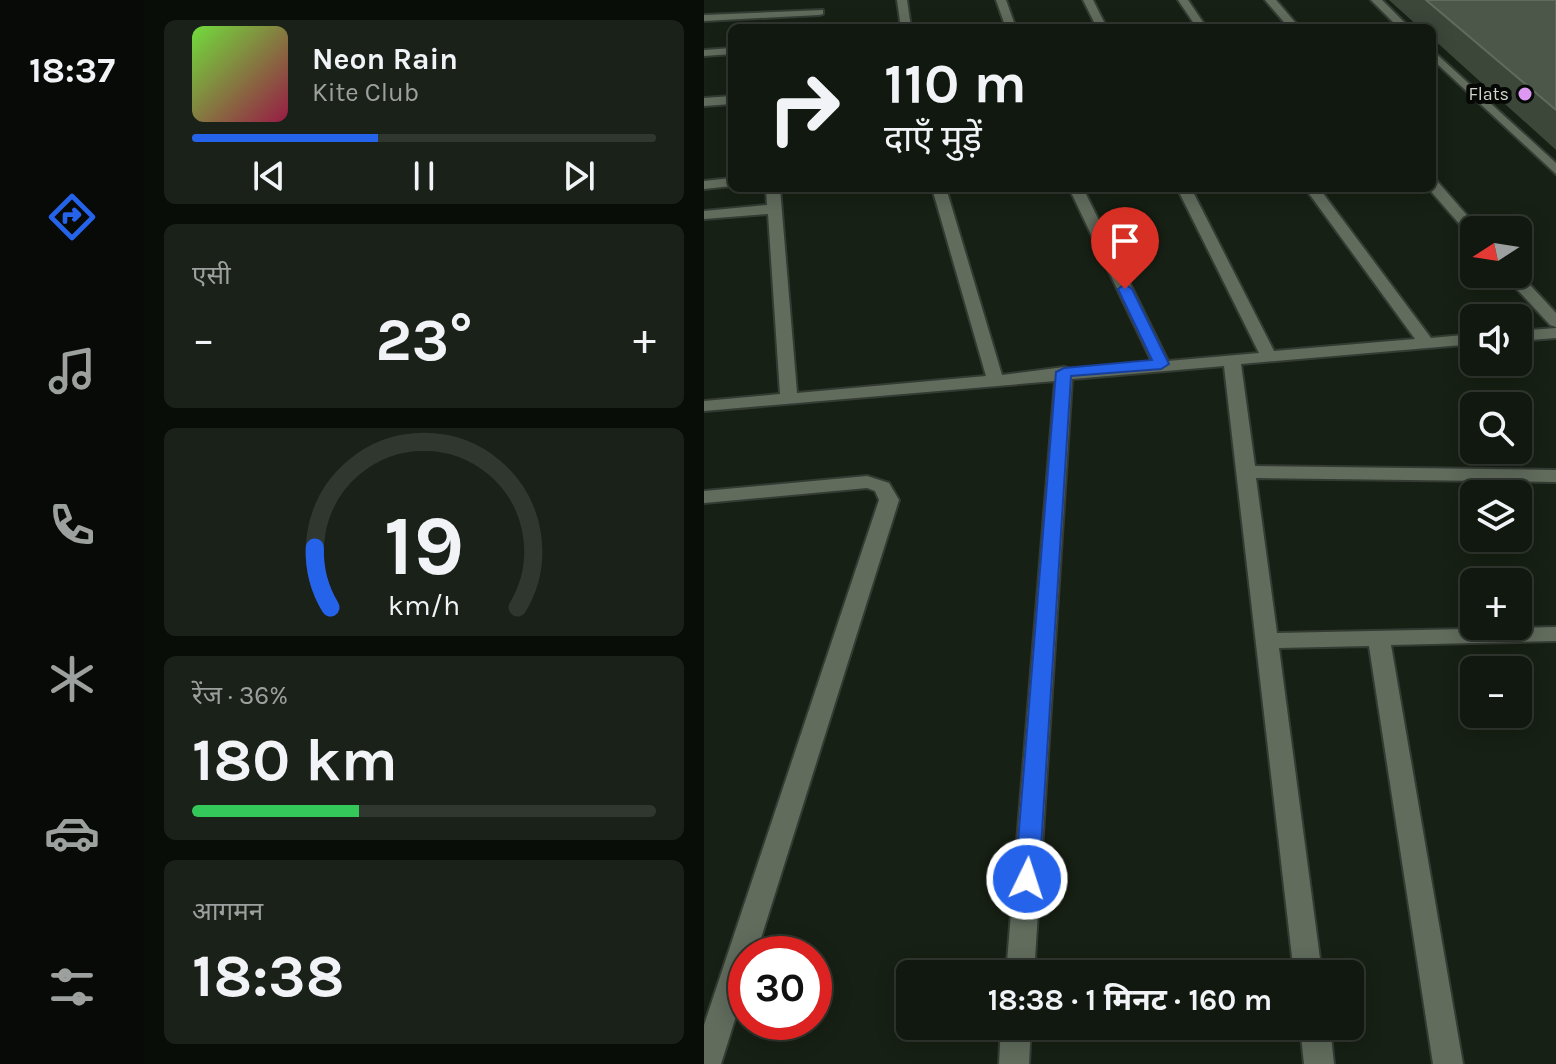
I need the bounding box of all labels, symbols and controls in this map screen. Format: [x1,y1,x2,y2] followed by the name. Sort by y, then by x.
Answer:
[312,41,458,77] text: Neon Rain
[29,49,115,91] text: 18:37
[884,51,1027,116] text: 110 m
[752,56,856,160] icon: right
[312,77,419,108] text: Kite Club
[1468,83,1509,105] place label: Flats
[1516,85,1534,103] marker: Flats
[884,118,982,160] text: दाएँ मुड़ें
[247,154,291,198] icon: previous
[402,154,446,198] icon: pause
[557,154,601,198] icon: next
[44,189,100,245] icon: directions
[1091,207,1159,289] pin
[1460,216,1532,288] north arrow
[1460,216,1532,728] map controls
[1103,219,1147,263] icon: arrive
[192,260,231,291] text: एसी
[1460,304,1532,376] button: sound
[376,305,472,375] text: 23°
[192,314,215,365] text: −
[633,314,656,365] text: +
[44,343,100,399] icon: music
[1460,392,1532,464] button: search
[1460,480,1532,552] button: layers
[44,497,100,553] icon: phone
[384,498,464,595] text: 19
[1460,568,1532,640] button: +
[388,589,460,622] text: km/h
[44,651,100,707] icon: climate
[1460,656,1532,728] button: −
[192,680,288,711] text: रेंज · 36%
[192,725,398,795] text: 180 km
[44,805,100,861] icon: car
[985,837,1069,921] position arrow
[192,896,263,927] text: आगमन
[728,936,832,1040] speed limit sign: 30
[192,941,344,1011] text: 18:38
[44,959,100,1015] icon: filters
[988,982,1272,1018] text: 18:38 · 1 मिनट · 160 m

